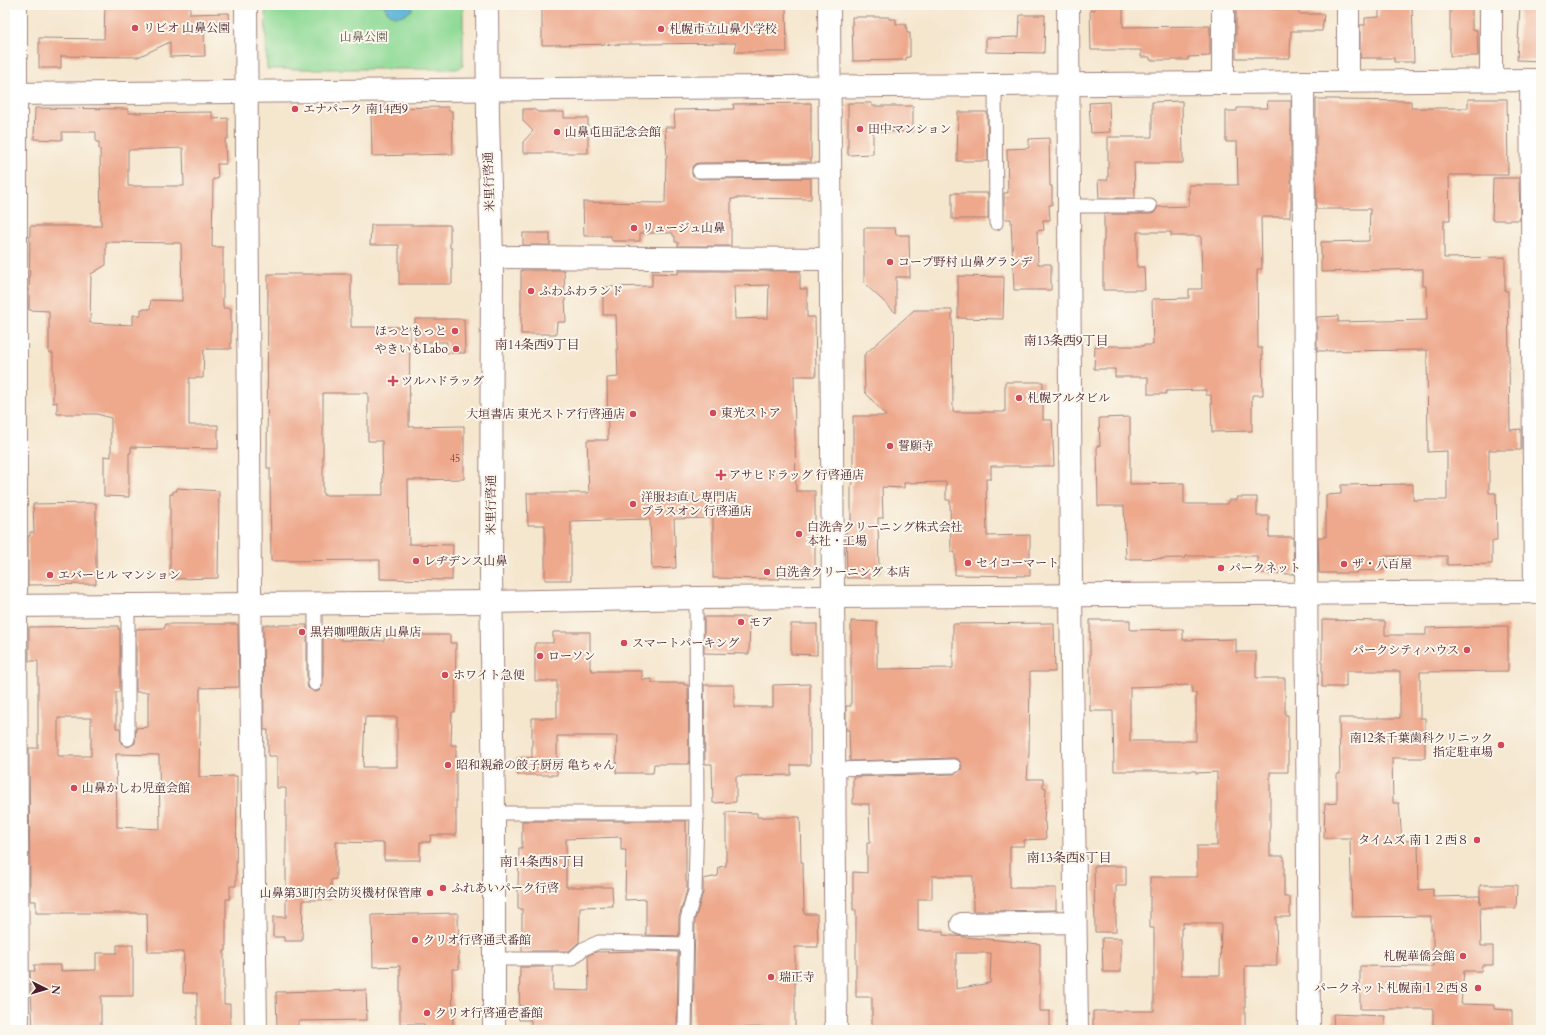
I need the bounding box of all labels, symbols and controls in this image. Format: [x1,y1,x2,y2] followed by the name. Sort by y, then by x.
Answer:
[143,20,230,36] place label: リビオ 山鼻公園
[669,21,777,37] place label: 札幌市立山鼻小学校
[130,23,140,33] marker: リビオ 山鼻公園
[656,24,666,34] marker: 札幌市立山鼻小学校
[340,29,388,45] park label: 山鼻公園
[303,101,408,117] place label: エナパーク 南14西9
[290,104,300,114] marker: エナパーク 南14西9
[868,121,951,137] place label: 田中マンション
[565,124,661,140] place label: 山鼻屯田記念会館
[855,124,865,134] marker: 田中マンション
[552,127,562,137] marker: 山鼻屯田記念会館
[480,152,498,212] street label: 米里行啓通
[642,220,725,236] place label: リュージュ山鼻
[629,223,639,233] marker: リュージュ山鼻
[898,254,1033,270] place label: コープ野村 山鼻グランデ
[885,257,895,267] marker: コープ野村 山鼻グランデ
[539,283,623,299] place label: ふわふわランド
[526,286,536,296] marker: ふわふわランド
[375,323,447,339] place label: ほっともっと
[450,326,460,336] marker: ほっともっと
[1024,332,1108,350] district label: 南13条西9丁目
[495,336,579,354] district label: 南14条西9丁目
[375,341,449,357] place label: やきいもLabo
[451,344,461,354] marker: やきいもLabo
[401,373,484,389] place label: ツルハドラッグ
[388,376,398,386] marker: ツルハドラッグ
[1027,390,1110,406] place label: 札幌アルタビル
[1014,393,1024,403] marker: 札幌アルタビル
[721,405,781,421] place label: 東光ストア
[466,406,625,422] place label: 大垣書店 東光ストア行啓通店
[708,408,718,418] marker: 東光ストア
[628,409,638,419] marker: 大垣書店 東光ストア行啓通店
[898,438,934,454] place label: 誓願寺
[885,441,895,451] marker: 誓願寺
[450,452,460,466] house number: 45
[729,467,864,483] place label: アサヒドラッグ 行啓通店
[716,470,726,480] marker: アサヒドラッグ 行啓通店
[483,475,499,535] street label: 米里行啓通
[641,489,752,519] place label: 洋服お直し専門店 プラスオン 行啓通店
[628,499,638,509] marker: 洋服お直し専門店 プラスオン 行啓通店
[807,519,963,549] place label: 白洗舎クリーニング株式会社 本社・工場
[794,529,804,539] marker: 白洗舎クリーニング株式会社 本社・工場
[424,553,507,569] place label: レヂデンス山鼻
[976,555,1059,571] place label: セイコーマート
[411,556,421,566] marker: レヂデンス山鼻
[1352,556,1412,572] place label: ザ・八百屋
[963,558,973,568] marker: セイコーマート
[1339,559,1349,569] marker: ザ・八百屋
[1229,560,1301,576] place label: パークネット
[1216,563,1226,573] marker: パークネット
[775,564,910,580] place label: 白洗舎クリーニング 本店
[58,567,181,583] place label: エバーヒル マンション
[762,567,772,577] marker: 白洗舎クリーニング 本店
[45,570,55,580] marker: エバーヒル マンション
[749,614,773,630] place label: モア
[736,617,746,627] marker: モア
[310,624,421,640] place label: 黒岩咖哩飯店 山鼻店
[297,627,307,637] marker: 黒岩咖哩飯店 山鼻店
[632,635,739,651] place label: スマートパーキング
[619,638,629,648] marker: スマートパーキング
[1352,642,1459,658] place label: パークシティハウス
[1462,645,1472,655] marker: パークシティハウス
[548,648,596,664] place label: ローソン
[535,651,545,661] marker: ローソン
[453,667,525,683] place label: ホワイト急便
[440,670,450,680] marker: ホワイト急便
[1349,730,1493,760] place label: 南12条千葉歯科クリニック 指定駐車場
[1496,740,1506,750] marker: 南12条千葉歯科クリニック 指定駐車場
[456,757,615,773] place label: 昭和親爺の餃子厨房 亀ちゃん
[443,760,453,770] marker: 昭和親爺の餃子厨房 亀ちゃん
[82,780,190,796] place label: 山鼻かしわ児童会館
[69,783,79,793] marker: 山鼻かしわ児童会館
[1358,832,1469,848] place label: タイムズ 南１２西８
[1472,835,1482,845] marker: タイムズ 南１２西８
[1027,849,1111,867] district label: 南13条西8丁目
[500,853,584,871] district label: 南14条西8丁目
[451,880,559,896] place label: ふれあいパーク行啓
[438,883,448,893] marker: ふれあいパーク行啓
[260,885,422,901] place label: 山鼻第3町内会防災機材保管庫
[425,888,435,898] marker: 山鼻第3町内会防災機材保管庫
[423,932,531,948] place label: クリオ行啓通弐番館
[410,935,420,945] marker: クリオ行啓通弐番館
[1383,948,1455,964] place label: 札幌華僑会館
[1458,951,1468,961] marker: 札幌華僑会館
[26,969,66,1009] north arrow
[779,969,815,985] place label: 瑞正寺
[766,972,776,982] marker: 瑞正寺
[1314,980,1470,996] place label: パークネット札幌南１２西８
[1473,983,1483,993] marker: パークネット札幌南１２西８
[48,984,63,996] text: N
[435,1005,543,1021] place label: クリオ行啓通壱番館
[422,1008,432,1018] marker: クリオ行啓通壱番館

